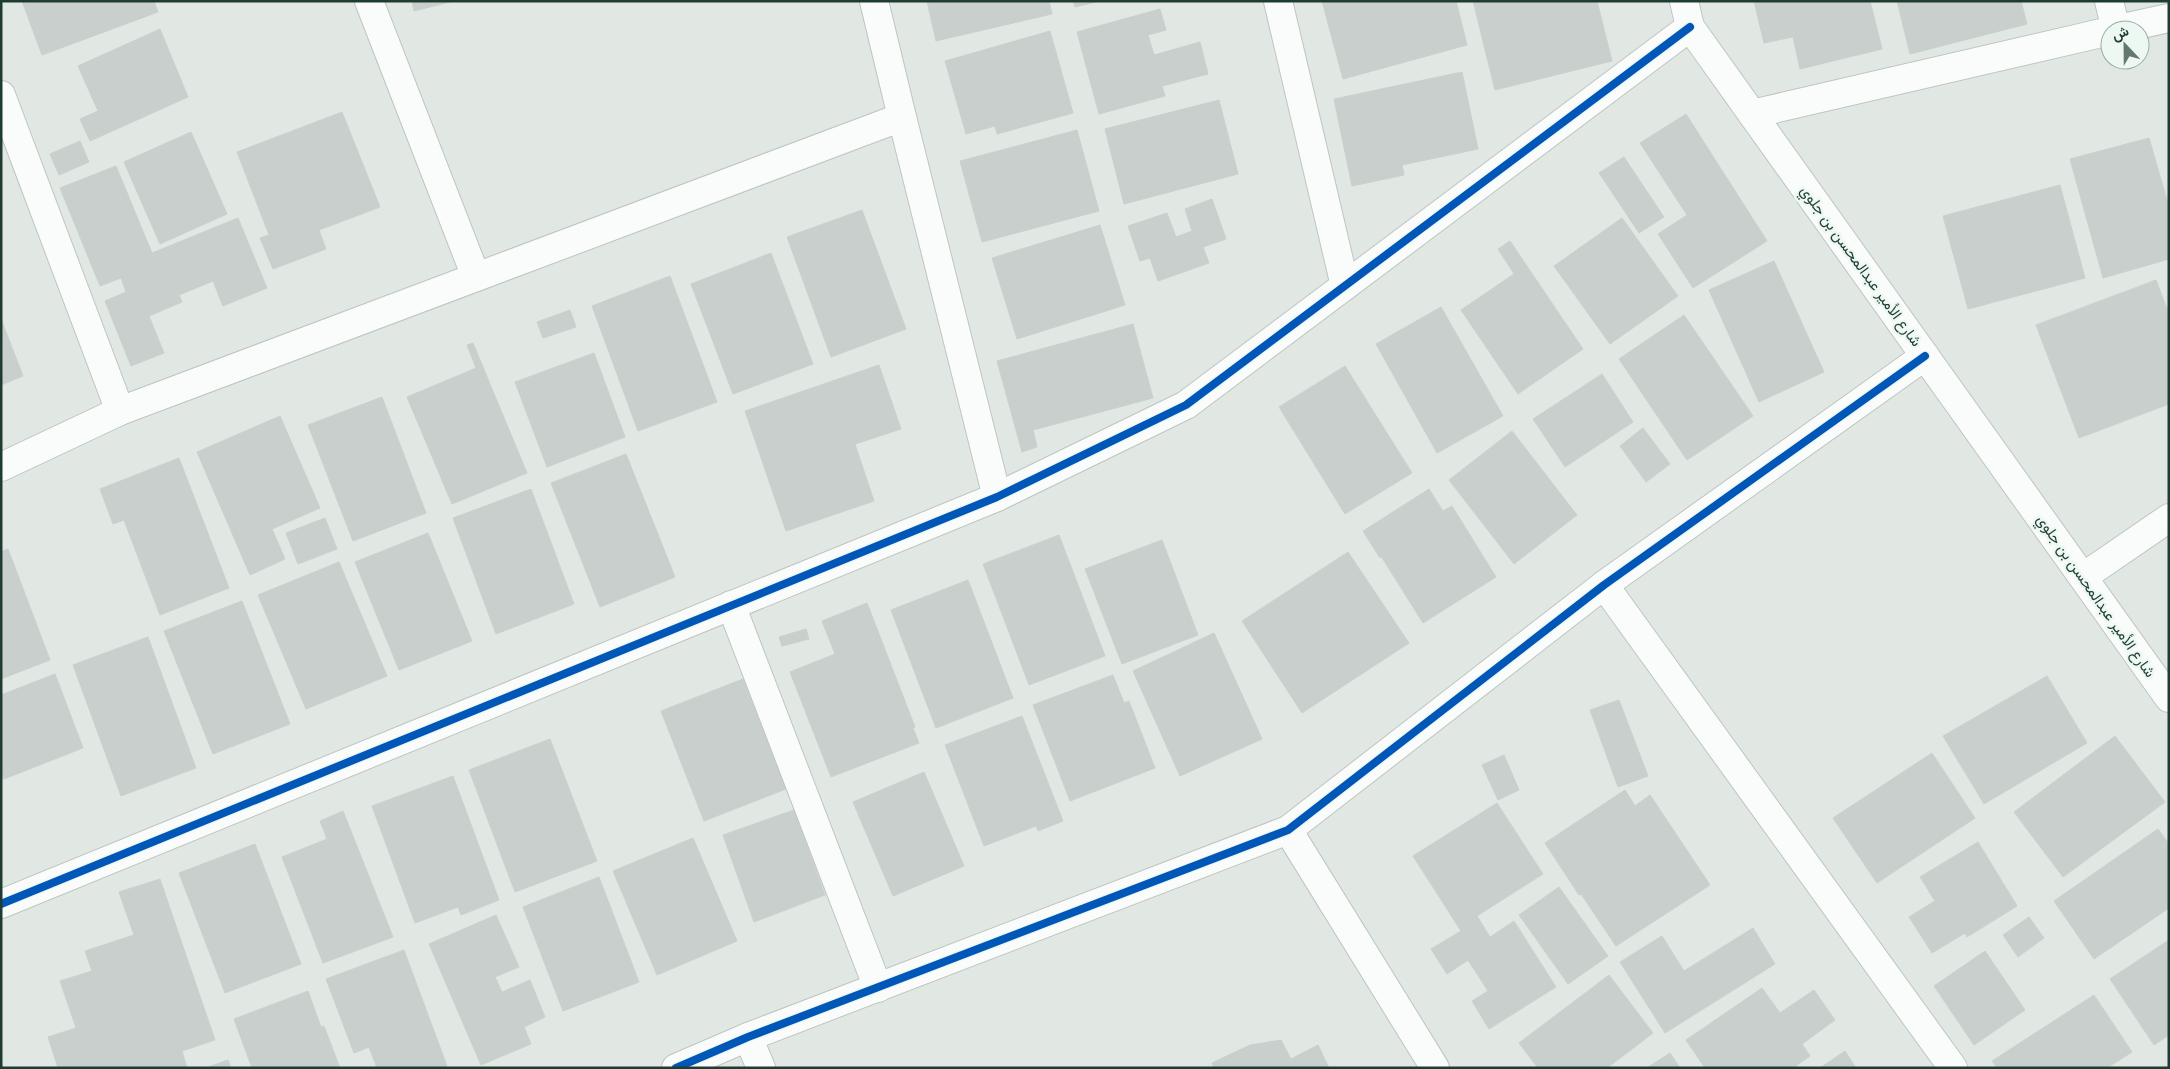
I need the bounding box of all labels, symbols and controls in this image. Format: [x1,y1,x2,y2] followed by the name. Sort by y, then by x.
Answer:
[2100,20,2150,70] north arrow
[2109,21,2131,44] text: ش
[1793,181,1926,352] street label: شارع الأمير عبدالمحسن بن جلوي
[2030,511,2160,683] street label: شارع الأمير عبدالمحسن بن جلوي

